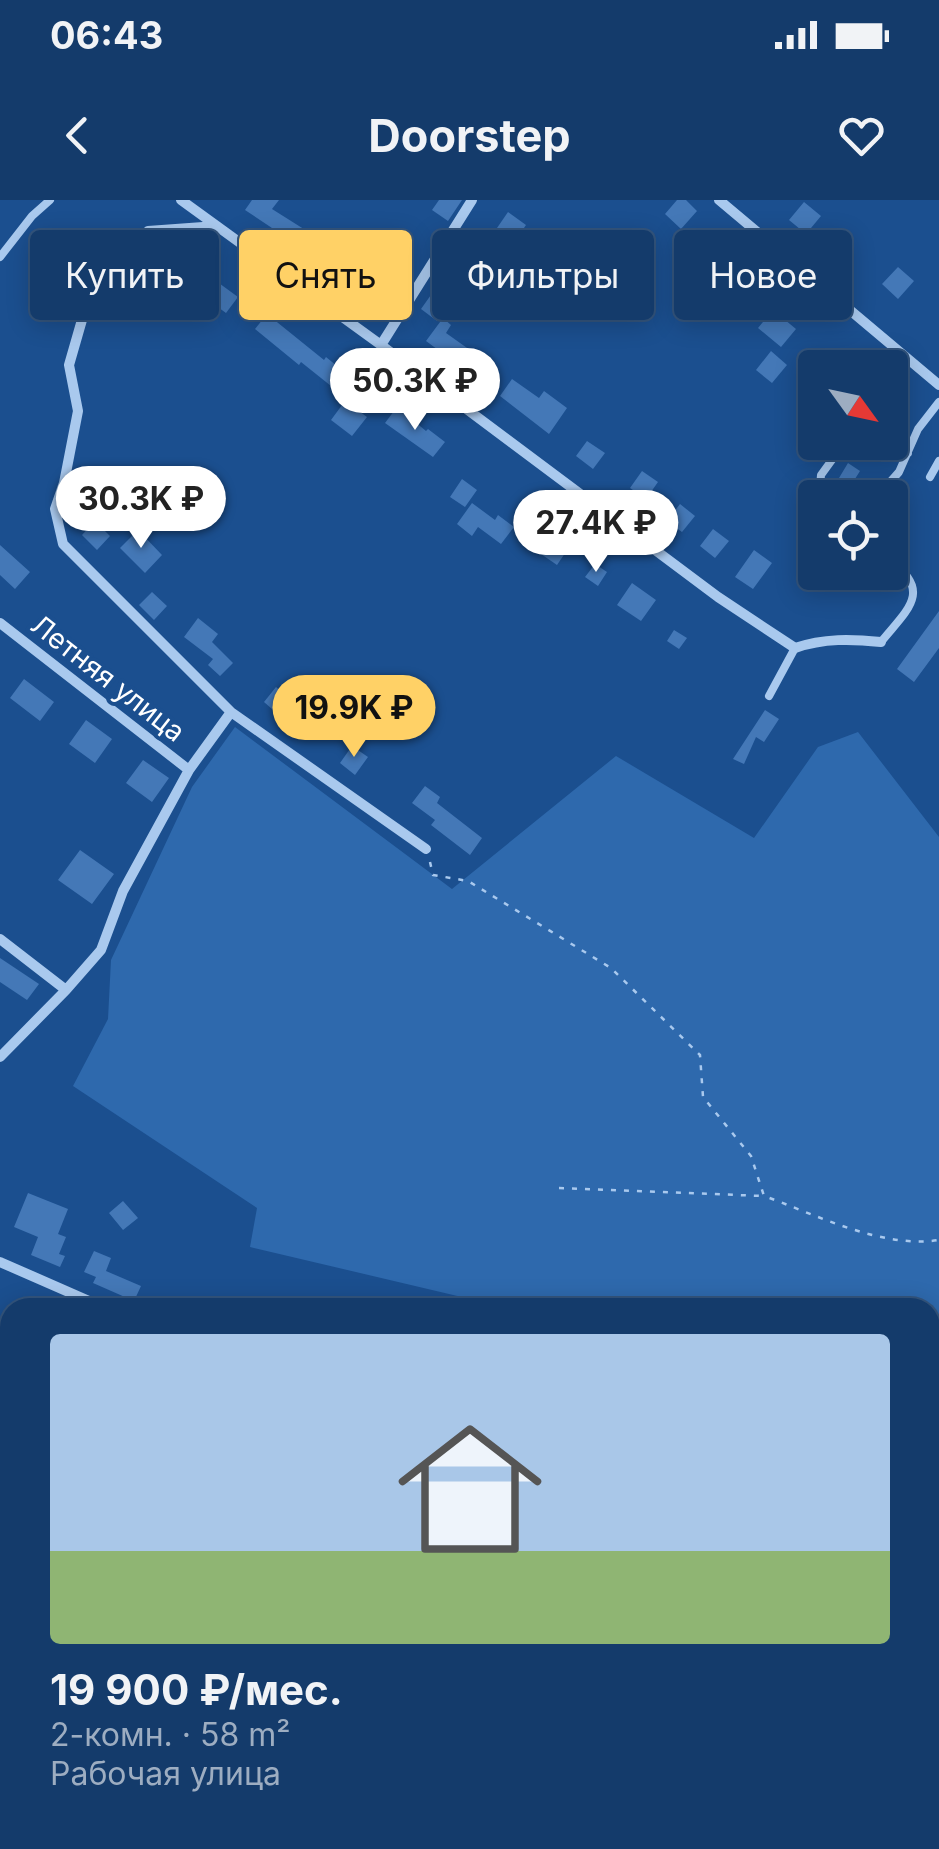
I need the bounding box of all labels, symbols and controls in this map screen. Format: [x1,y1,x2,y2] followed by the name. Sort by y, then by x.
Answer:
[50,12,163,58] text: 06:43
[50,108,105,163] icon: back
[368,108,571,163] text: Doorstep
[834,108,889,163] icon: heart
[30,230,219,320] chip: Купить
[239,230,412,320] chip: Снять
[432,230,654,320] chip: Фильтры
[674,230,852,320] chip: Новое
[323,348,507,433] pin: 50.3K ₽
[798,350,908,460] north arrow
[798,350,908,590] map controls
[352,361,478,400] text: 50.3K ₽
[49,466,233,551] pin: 30.3K ₽
[78,479,204,518] text: 30.3K ₽
[798,480,908,590] button: locate
[504,490,688,575] pin: 27.4K ₽
[535,503,657,542] text: 27.4K ₽
[24,607,192,749] street label: Летняя улица
[262,675,446,760] pin: 19.9K ₽
[294,688,414,727] text: 19.9K ₽
[380,1399,560,1579] icon: home
[50,1664,343,1715] text: 19 900 ₽/мес.
[50,1715,290,1754] text: 2-комн. · 58 m²
[50,1754,281,1793] text: Рабочая улица

